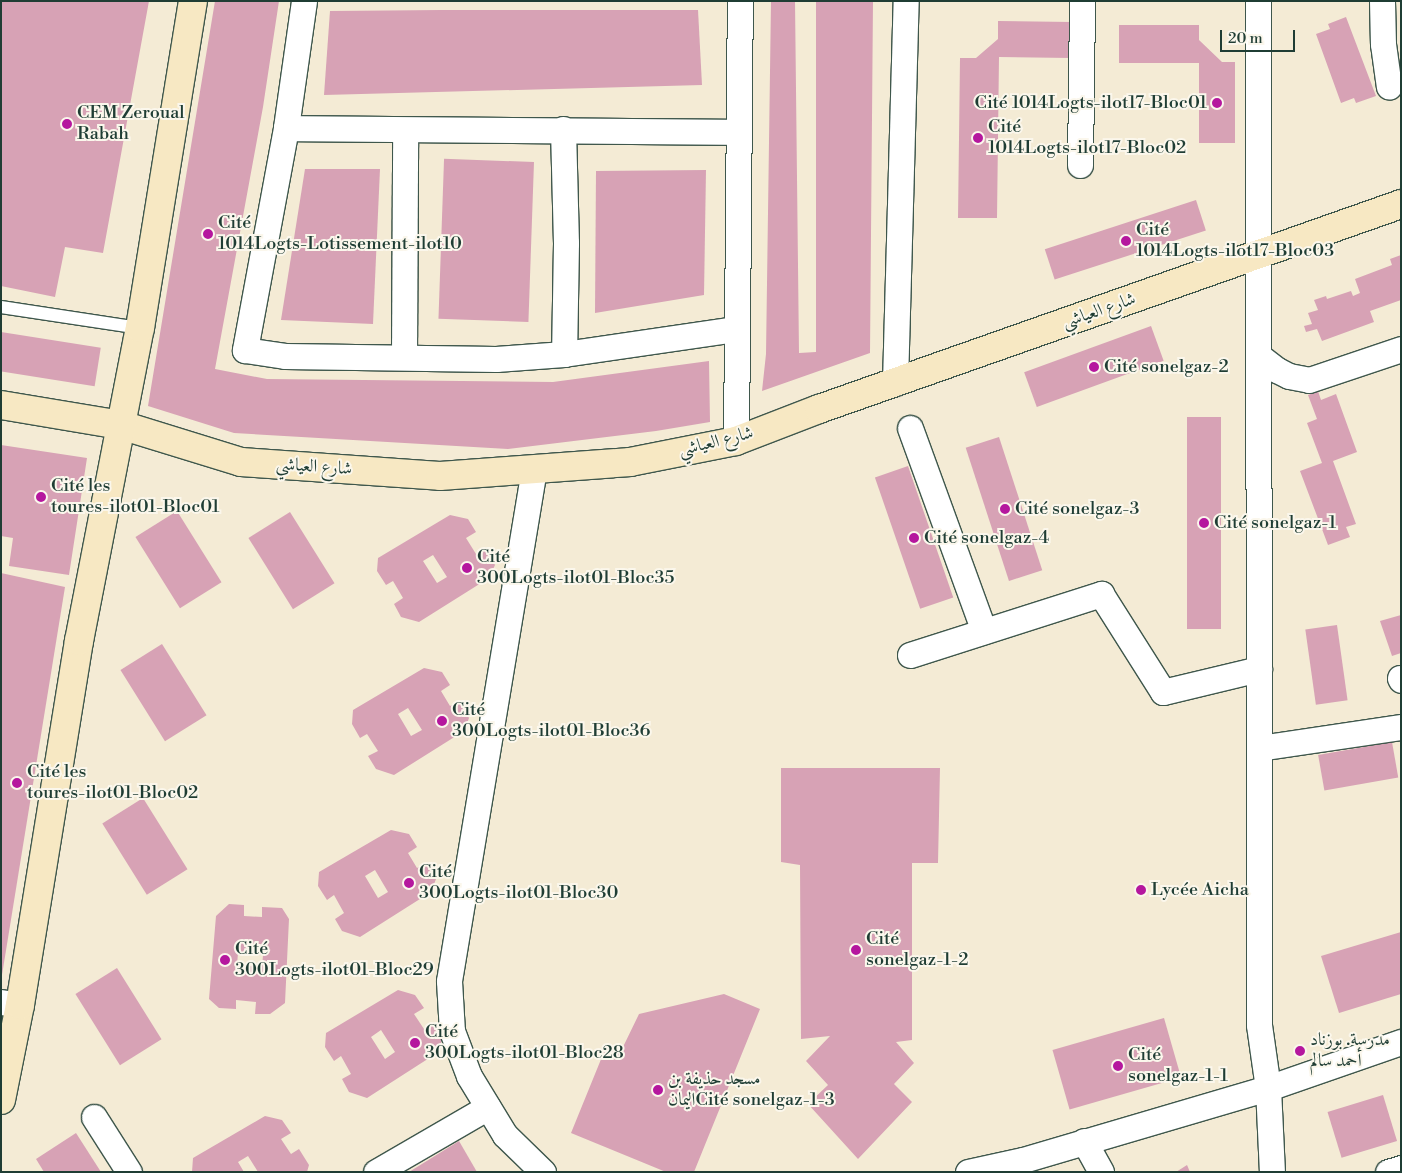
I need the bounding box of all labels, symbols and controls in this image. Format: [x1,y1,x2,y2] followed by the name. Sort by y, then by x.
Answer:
[1222,20,1297,52] scale bar
[1228,29,1263,48] text: 20 m
[975,92,1207,114] place label: Cité 1014Logts-ilot17-Bloc01
[1211,97,1223,109] marker: Cité 1014Logts-ilot17-Bloc01
[77,103,185,146] place label: CEM Zeroual Rabah
[988,117,1186,160] place label: Cité 1014Logts-ilot17-Bloc02
[61,118,73,130] marker: CEM Zeroual Rabah
[972,132,984,144] marker: Cité 1014Logts-ilot17-Bloc02
[218,213,462,255] place label: Cité 1014Logts-Lotissement-ilot10
[1136,220,1334,262] place label: Cité 1014Logts-ilot17-Bloc03
[202,228,214,240] marker: Cité 1014Logts-Lotissement-ilot10
[1120,235,1132,247] marker: Cité 1014Logts-ilot17-Bloc03
[1059,288,1139,334] street label: شارع العياشي
[1104,356,1229,378] place label: Cité sonelgaz-2
[1088,361,1100,373] marker: Cité sonelgaz-2
[676,422,756,462] street label: شارع العياشي
[275,454,353,480] street label: شارع العياشي
[51,476,219,518] place label: Cité les toures-ilot01-Bloc01
[35,491,47,503] marker: Cité les toures-ilot01-Bloc01
[1015,498,1139,520] place label: Cité sonelgaz-3
[999,503,1011,515] marker: Cité sonelgaz-3
[1214,512,1336,534] place label: Cité sonelgaz-1
[1198,517,1210,529] marker: Cité sonelgaz-1
[924,527,1049,549] place label: Cité sonelgaz-4
[908,532,920,544] marker: Cité sonelgaz-4
[477,547,674,590] place label: Cité 300Logts-ilot01-Bloc35
[461,562,473,574] marker: Cité 300Logts-ilot01-Bloc35
[452,700,650,742] place label: Cité 300Logts-ilot01-Bloc36
[436,715,448,727] marker: Cité 300Logts-ilot01-Bloc36
[27,762,198,804] place label: Cité les toures-ilot01-Bloc02
[11,777,23,789] marker: Cité les toures-ilot01-Bloc02
[419,862,618,904] place label: Cité 300Logts-ilot01-Bloc30
[403,877,415,889] marker: Cité 300Logts-ilot01-Bloc30
[1151,879,1249,901] place label: Lycée Aicha
[1135,884,1147,896] marker: Lycée Aicha
[866,929,968,972] place label: Cité sonelgaz-1-2
[235,939,434,982] place label: Cité 300Logts-ilot01-Bloc29
[850,944,862,956] marker: Cité sonelgaz-1-2
[219,954,231,966] marker: Cité 300Logts-ilot01-Bloc29
[425,1022,624,1064] place label: Cité 300Logts-ilot01-Bloc28
[1310,1030,1390,1072] place label: مدرسة. بوزناد أحمد سالم
[409,1037,421,1049] marker: Cité 300Logts-ilot01-Bloc28
[1128,1045,1228,1088] place label: Cité sonelgaz-1-1
[1294,1045,1306,1057] marker: مدرسة. بوزناد أحمد سالم
[1112,1060,1124,1072] marker: Cité sonelgaz-1-1
[668,1069,835,1112] place label: مسجد حذيفة بن اليمانCité sonelgaz-1-3
[652,1084,664,1096] marker: مسجد حذيفة بن اليمانCité sonelgaz-1-3

